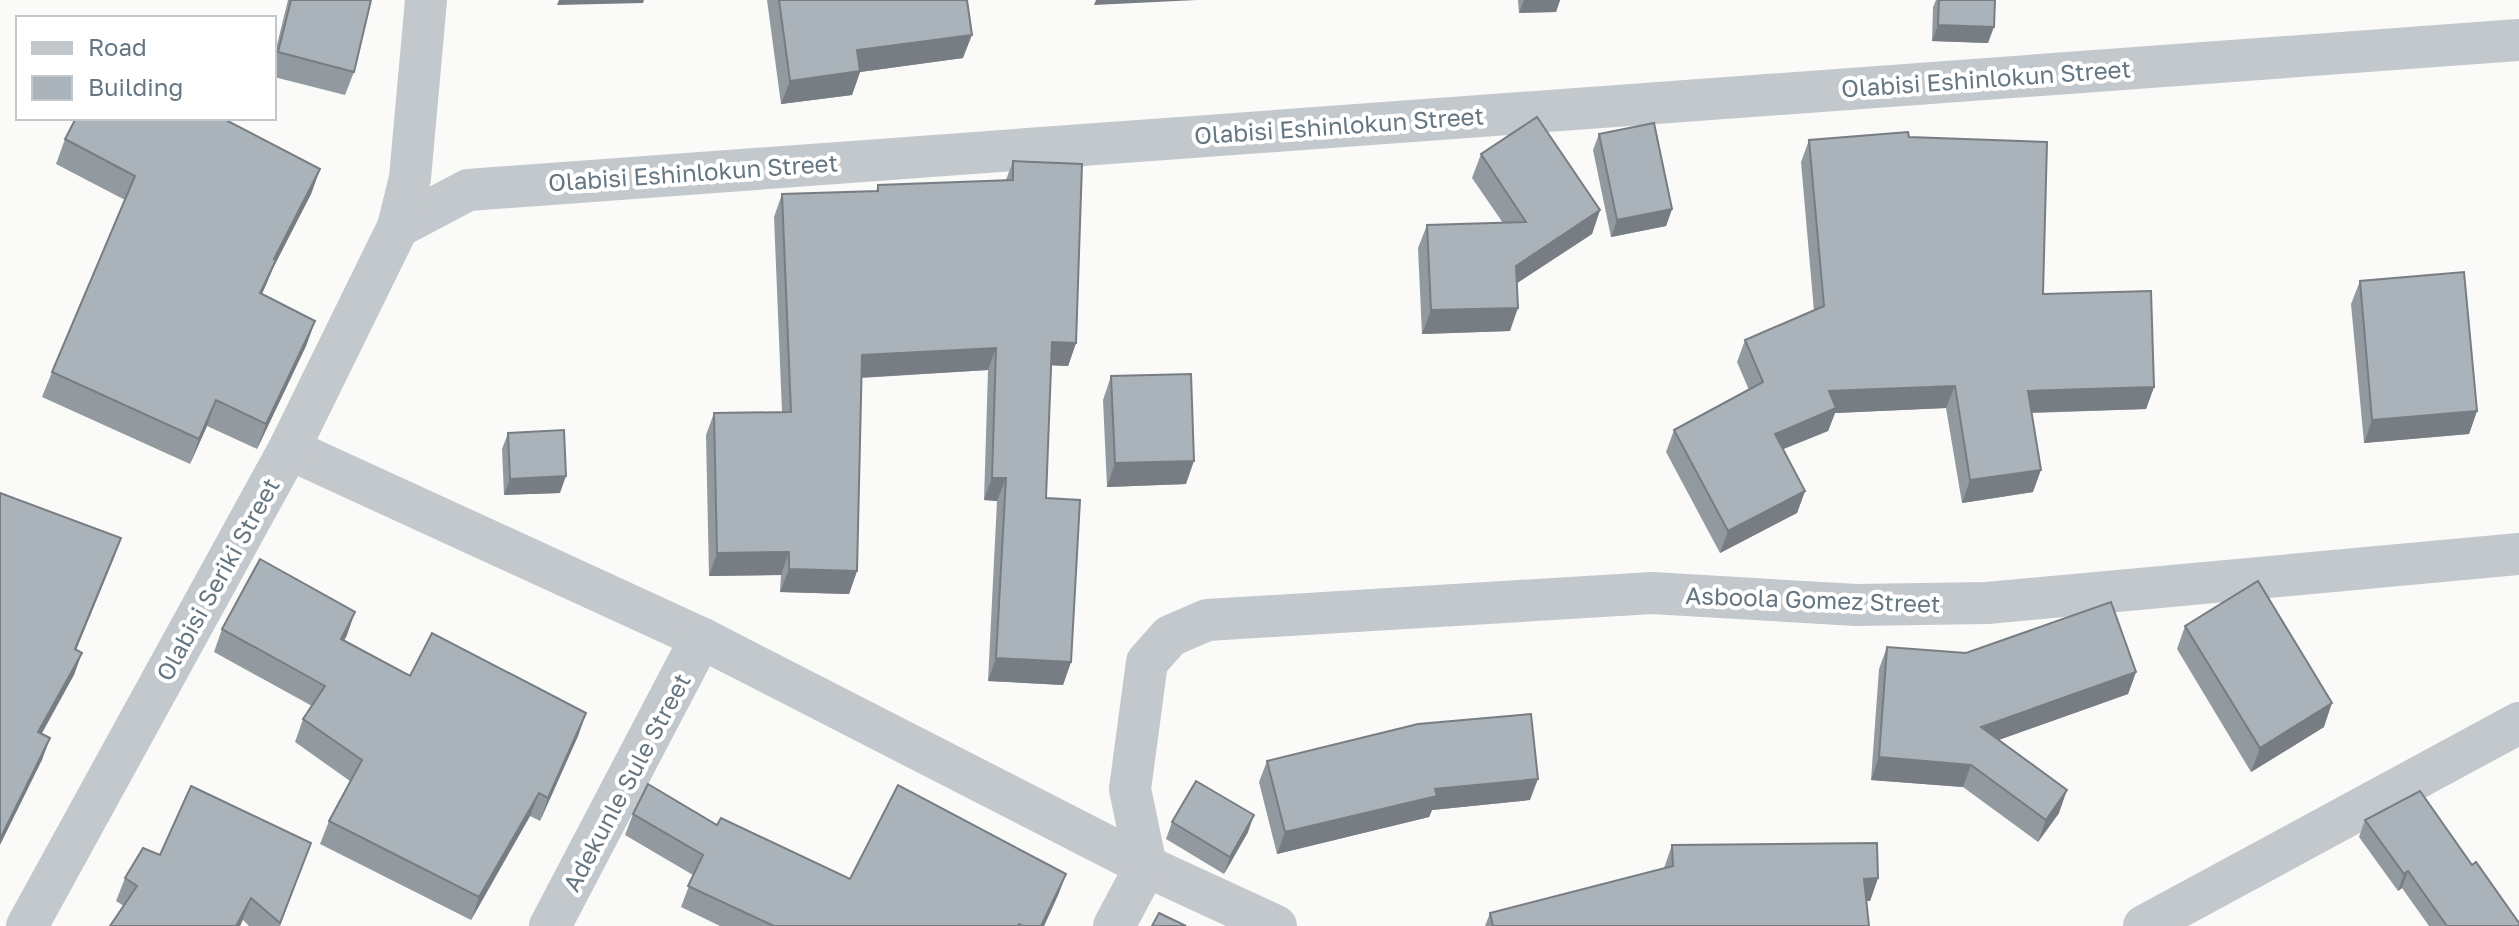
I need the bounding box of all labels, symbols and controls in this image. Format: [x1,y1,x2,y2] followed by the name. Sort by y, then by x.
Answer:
[16,16,276,120] legend
[88,32,147,61] text: Road
[1840,53,2132,103] street label: Olabisi Eshinlokun Street
[88,72,183,101] text: Building
[1193,100,1485,150] street label: Olabisi Eshinlokun Street
[547,147,839,197] street label: Olabisi Eshinlokun Street
[149,473,285,685] street label: Olabisi Seriki Street
[1685,580,1941,618] street label: Asboola Gomez Street
[556,668,696,896] street label: Adekunle Sule Street

